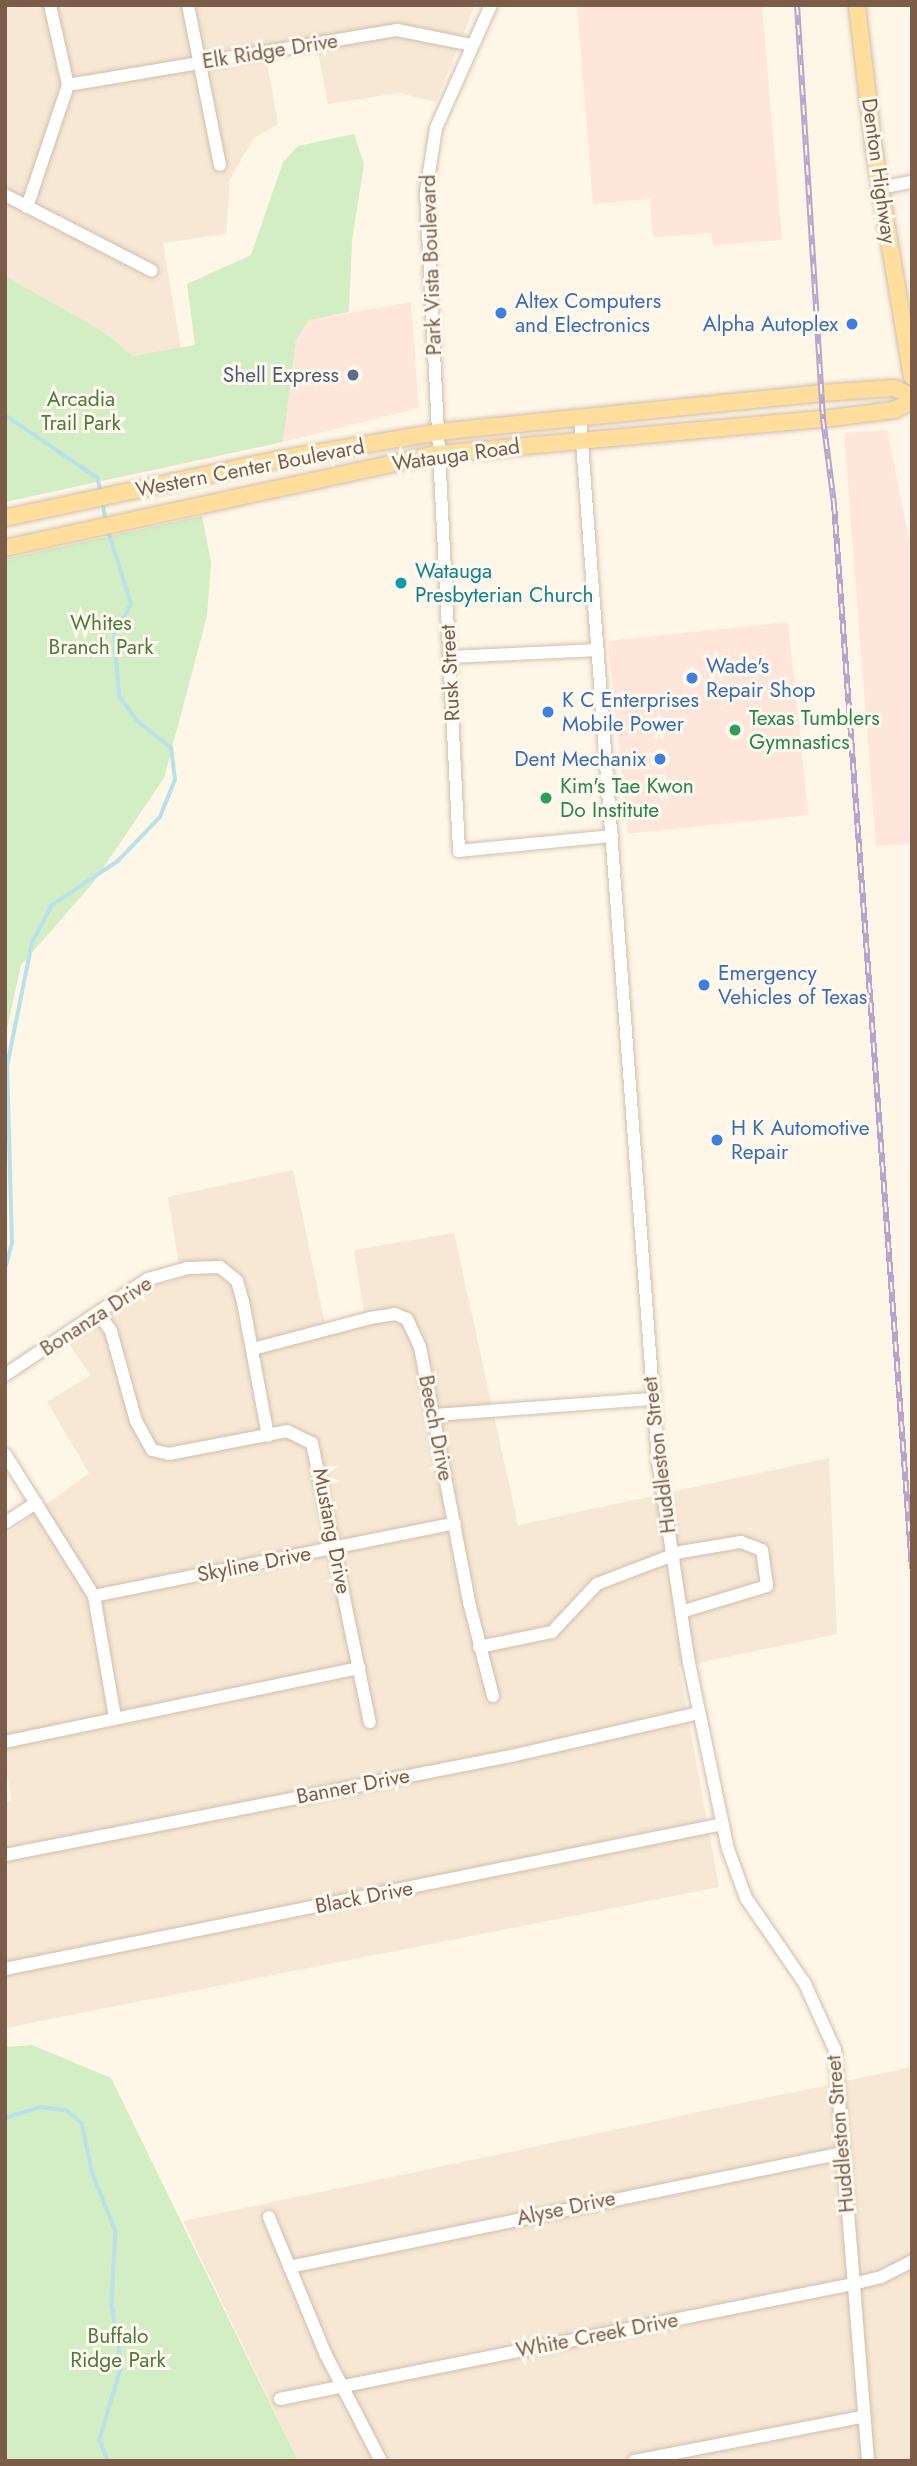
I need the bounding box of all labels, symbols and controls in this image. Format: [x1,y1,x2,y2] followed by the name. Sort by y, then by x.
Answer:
[200,28,340,74] street label: Elk Ridge Drive
[856,97,902,245] street label: Denton Highway
[415,174,447,356] street label: Park Vista Boulevard
[515,288,661,338] place label: Altex Computers and Electronics
[493,305,509,321] marker: Altex Computers and Electronics
[703,311,838,337] place label: Alpha Autoplex
[844,316,860,332] marker: Alpha Autoplex
[223,362,339,388] place label: Shell Express
[345,367,361,383] marker: Shell Express
[41,386,121,436] park label: Arcadia Trail Park
[134,433,366,503] street label: Western Center Boulevard
[391,434,521,476] street label: Watauga Road
[415,558,593,608] place label: Watauga Presbyterian Church
[393,575,409,591] marker: Watauga Presbyterian Church
[49,610,153,660] park label: Whites Branch Park
[435,624,465,722] street label: Rusk Street
[706,653,816,703] place label: Wade's Repair Shop
[684,670,700,686] marker: Wade's Repair Shop
[562,687,699,737] place label: K C Enterprises Mobile Power
[540,704,556,720] marker: K C Enterprises Mobile Power
[749,705,880,755] place label: Texas Tumblers Gymnastics
[727,722,743,738] marker: Texas Tumblers Gymnastics
[514,746,646,772] place label: Dent Mechanix
[652,751,668,767] marker: Dent Mechanix
[560,773,694,823] place label: Kim's Tae Kwon Do Institute
[538,790,554,806] marker: Kim's Tae Kwon Do Institute
[718,960,867,1010] place label: Emergency Vehicles of Texas
[696,977,712,993] marker: Emergency Vehicles of Texas
[731,1115,870,1165] place label: H K Automotive Repair
[709,1132,725,1148] marker: H K Automotive Repair
[35,1271,157,1361] street label: Bonanza Drive
[413,1373,459,1483] street label: Beech Drive
[637,1375,681,1535] street label: Huddleston Street
[307,1466,357,1596] street label: Mustang Drive
[195,1541,313,1587] street label: Skyline Drive
[294,1763,412,1809] street label: Banner Drive
[313,1875,415,1919] street label: Black Drive
[821,2054,859,2214] street label: Huddleston Street
[514,2185,618,2231] street label: Alyse Drive
[514,2307,680,2363] street label: White Creek Drive
[70,2323,166,2373] park label: Buffalo Ridge Park

